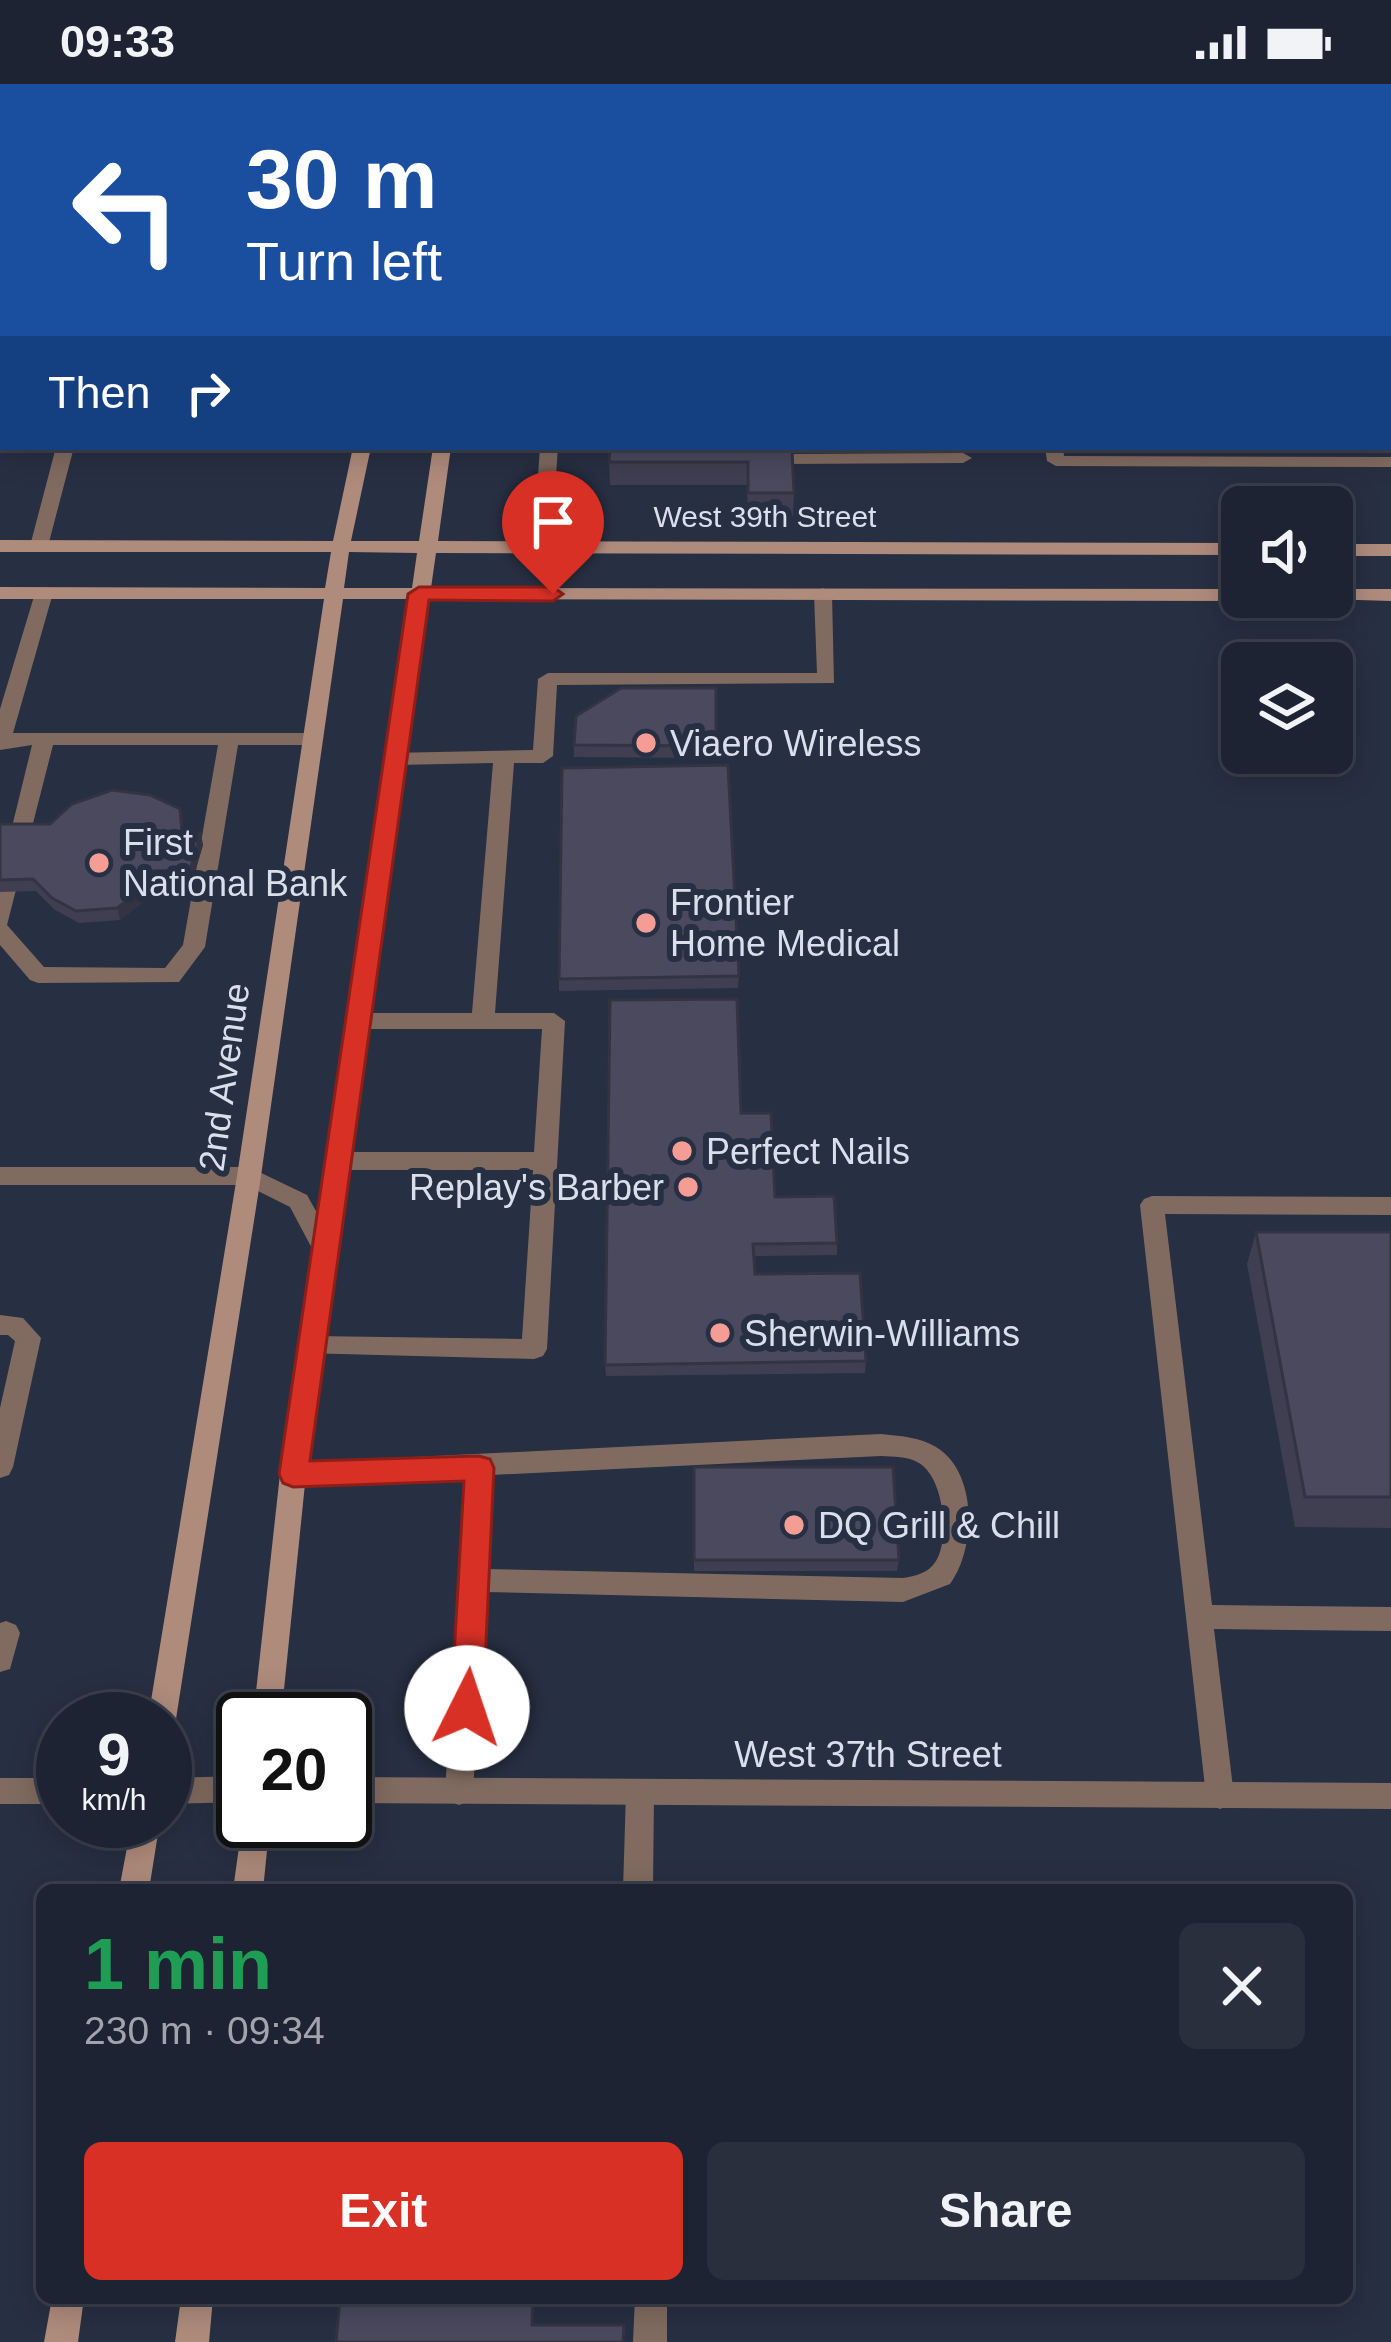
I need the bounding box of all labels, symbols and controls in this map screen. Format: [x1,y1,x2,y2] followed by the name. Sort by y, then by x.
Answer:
[60,16,175,67] text: 09:33
[48,132,204,288] icon: left
[246,132,437,226] text: 30 m
[246,231,442,291] text: Turn left
[175,360,241,426] icon: right
[48,367,151,418] text: Then
[502,471,604,594] pin
[1221,486,1353,774] map controls
[1221,486,1353,618] button: sound
[520,489,586,555] icon: arrive
[654,500,877,533] street label: West 39th Street
[1221,642,1353,774] button: layers
[670,723,921,764] place label: Viaero Wireless
[633,730,659,756] marker: Viaero Wireless
[123,822,348,904] place label: First National Bank
[86,850,112,876] marker: First National Bank
[670,882,900,964] place label: Frontier Home Medical
[633,910,659,936] marker: Frontier Home Medical
[191,980,257,1174] street label: 2nd Avenue
[706,1131,910,1172] place label: Perfect Nails
[669,1138,695,1164] marker: Perfect Nails
[409,1167,664,1208] place label: Replay's Barber
[675,1174,701,1200] marker: Replay's Barber
[744,1313,1020,1354] place label: Sherwin-Williams
[707,1320,733,1346] marker: Sherwin-Williams
[818,1505,1060,1546] place label: DQ Grill & Chill
[781,1512,807,1538] marker: DQ Grill & Chill
[404,1645,530,1771] position arrow
[216,1692,372,1848] speed limit sign: 20
[97,1721,131,1788] text: 9
[734,1734,1002,1775] street label: West 37th Street
[81,1783,147,1816] text: km/h
[1179,1923,1305,2049] button: close
[84,1924,272,2004] text: 1 min
[84,2009,325,2052] text: 230 m · 09:34
[84,2142,683,2280] button: Exit
[707,2142,1305,2280] button: Share

